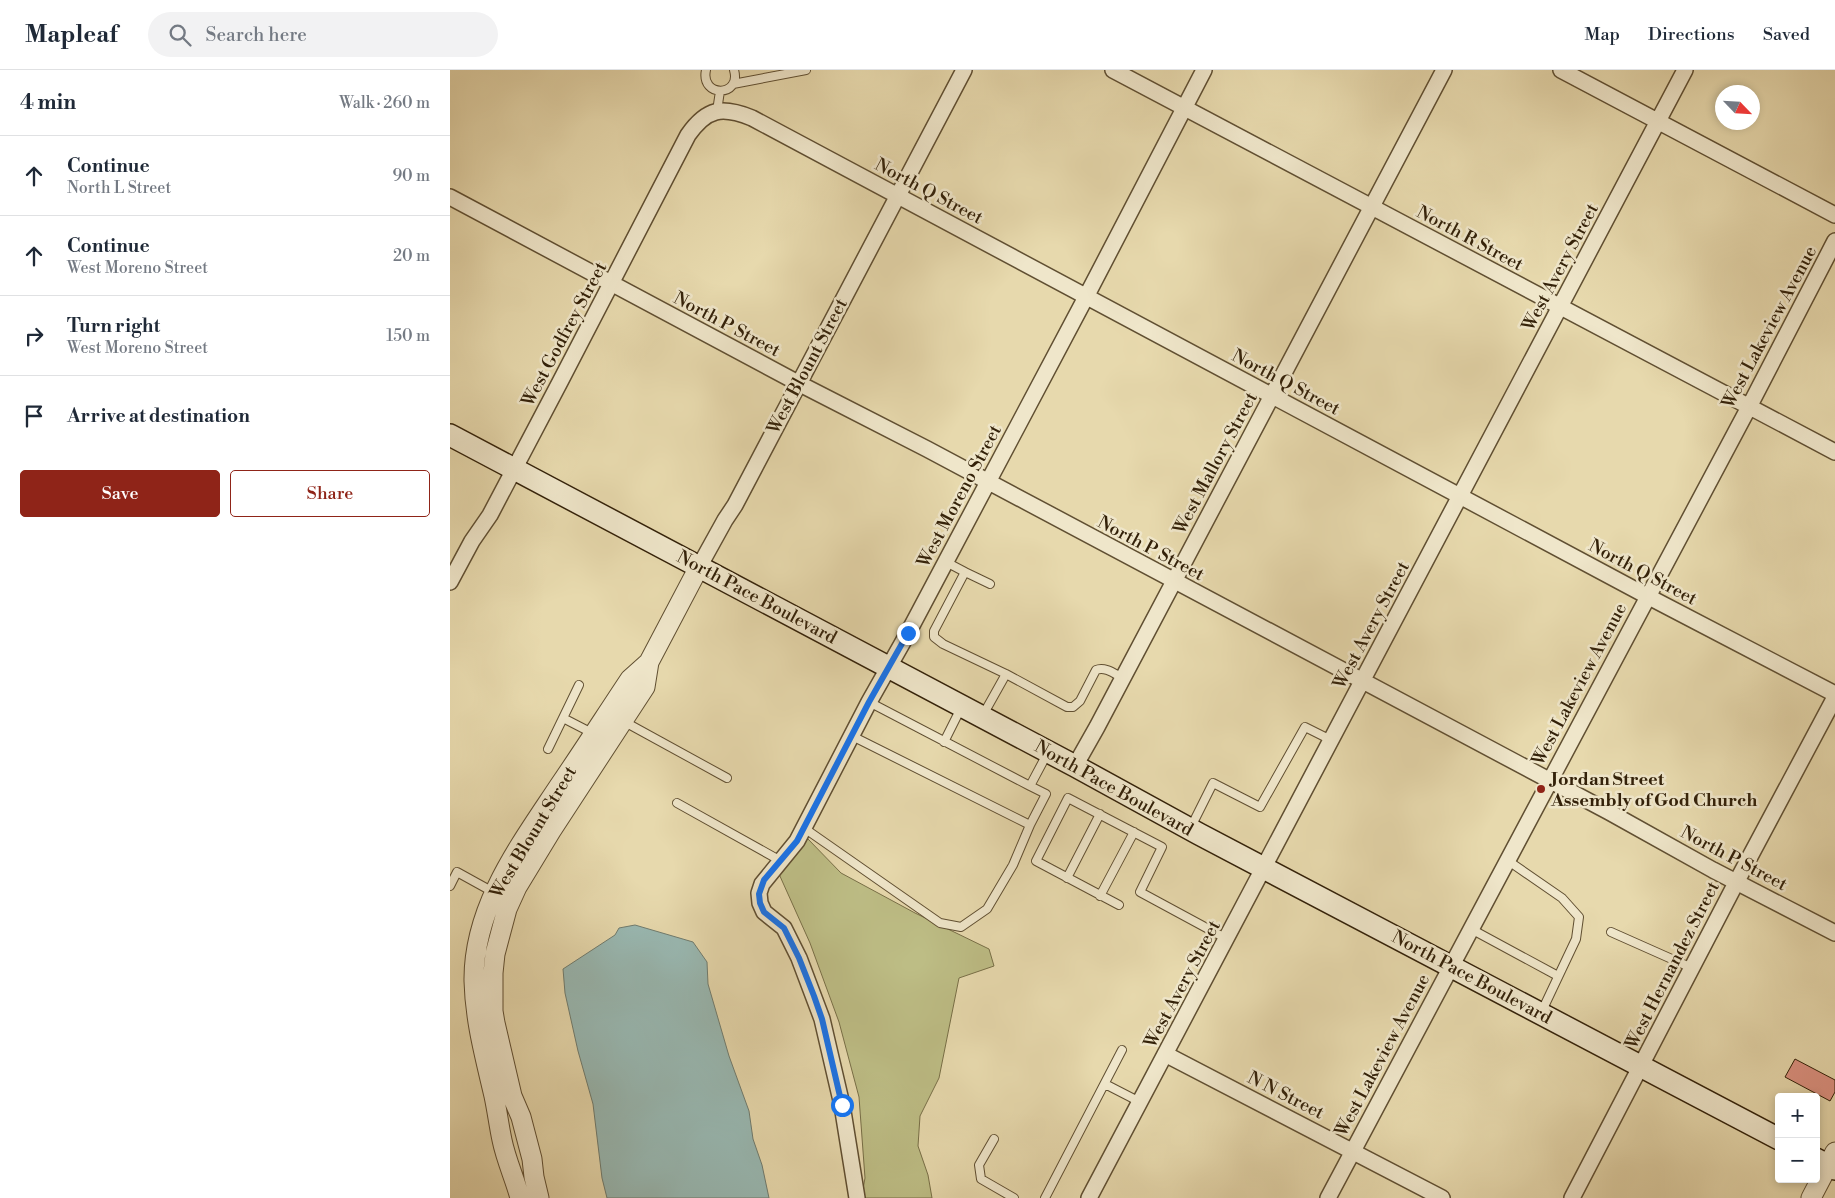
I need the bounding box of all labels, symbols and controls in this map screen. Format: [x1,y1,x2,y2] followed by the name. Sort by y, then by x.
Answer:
[148,12,498,57] search box
[25,20,118,50] text: Mapleaf
[166,21,194,49] icon: search
[206,23,307,47] text: Search here
[1584,23,1620,46] text: Map
[1648,23,1735,46] text: Directions
[1763,23,1810,46] text: Saved
[1715,85,1760,130] north arrow
[20,90,76,116] text: 4 min
[339,93,430,113] text: Walk · 260 m
[871,153,987,230] street label: North Q Street
[67,154,150,178] text: Continue
[20,162,48,190] icon: ahead
[392,166,430,186] text: 90 m
[67,178,171,198] text: North L Street
[1517,199,1604,336] street label: West Avery Street
[1412,201,1528,276] street label: North R Street
[67,234,150,258] text: Continue
[20,242,48,270] icon: ahead
[1716,242,1822,413] street label: West Lakeview Avenue
[393,246,430,266] text: 20 m
[516,257,613,411] street label: West Godfrey Street
[67,258,208,278] text: West Moreno Street
[669,287,785,362] street label: North P Street
[762,294,853,439] street label: West Blount Street
[67,314,160,338] text: Turn right
[20,322,48,350] icon: right
[386,326,430,346] text: 150 m
[67,338,208,358] text: West Moreno Street
[1228,344,1344,421] street label: North Q Street
[1168,388,1263,539] street label: West Mallory Street
[20,402,48,430] icon: arrive
[67,404,250,428] text: Arrive at destination
[912,420,1007,573] street label: West Moreno Street
[20,470,220,517] button: Save
[230,470,430,517] button: Share
[1093,511,1209,586] street label: North P Street
[1585,534,1701,611] street label: North Q Street
[673,545,842,650] street label: North Pace Boulevard
[1328,557,1415,694] street label: West Avery Street
[1526,599,1632,770] street label: West Lakeview Avenue
[897,622,920,645] route end
[1030,735,1198,842] street label: North Pace Boulevard
[484,761,582,904] street label: West Blount Street
[1548,768,1757,812] place label: Jordan Street Assembly of God Church
[1535,783,1547,795] marker: Jordan Street Assembly of God Church
[1676,821,1792,896] street label: North P Street
[1620,877,1725,1054] street label: West Hernandez Street
[1139,916,1226,1053] street label: West Avery Street
[1388,925,1557,1030] street label: North Pace Boulevard
[1329,970,1435,1141] street label: West Lakeview Avenue
[1244,1066,1329,1125] street label: N N Street
[1775,1093,1820,1183] map controls
[1775,1093,1820,1138] button: +
[831,1094,854,1117] route start
[1775,1138,1820,1183] button: −

